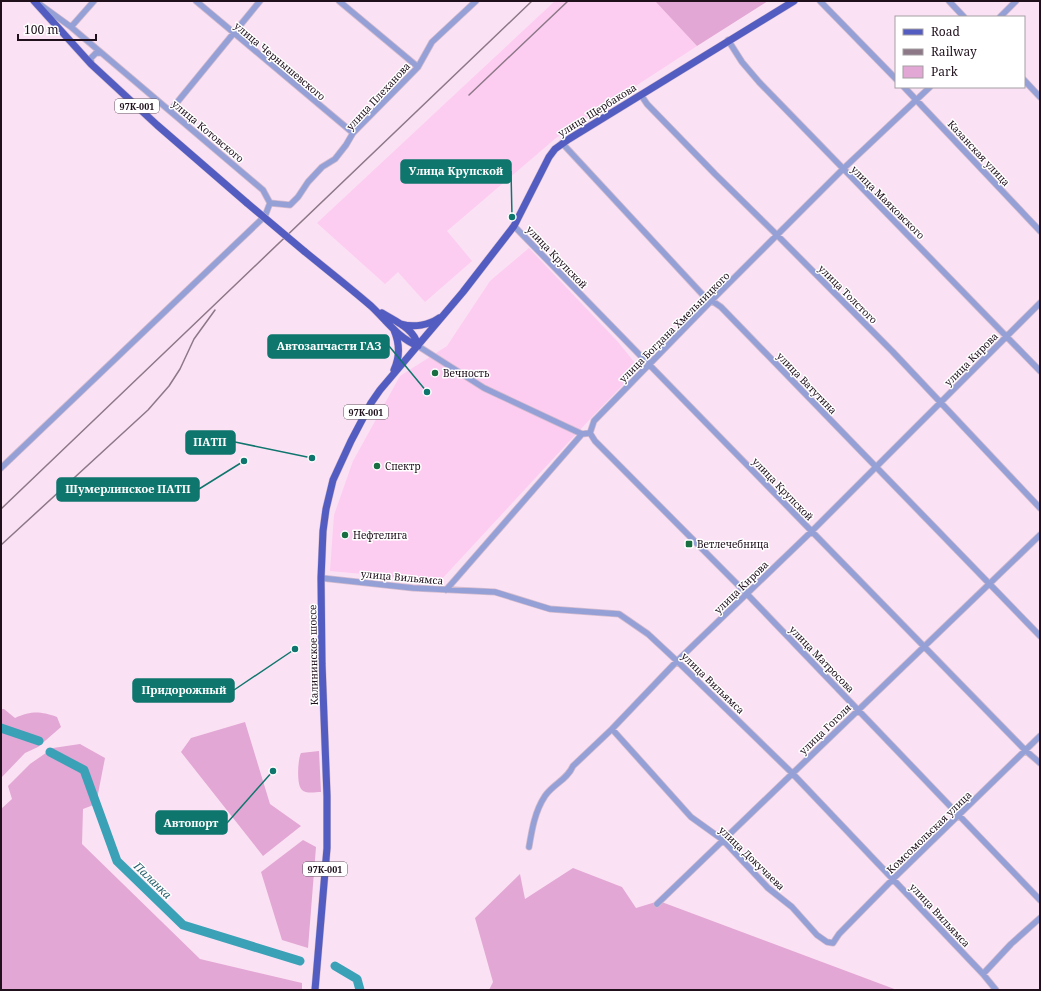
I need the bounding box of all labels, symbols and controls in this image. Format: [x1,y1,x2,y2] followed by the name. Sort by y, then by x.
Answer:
[18,16,96,42] scale bar
[895,16,1025,88] legend
[231,19,329,103] street label: улица Чернышевского
[24,21,59,38] text: 100 m
[931,23,961,40] text: Road
[931,43,977,60] text: Railway
[343,59,413,133] street label: улица Плеханова
[931,63,959,80] text: Park
[555,80,639,140] street label: улица Щербакова
[169,97,247,165] street label: улица Котовского
[115,99,159,113] road number: 97К-001
[945,117,1014,189] street label: Казанская улица
[401,160,511,183] callout: Улица Крупской
[848,162,928,242] street label: улица Маяковского
[409,163,504,178] text: Улица Крупской
[523,222,591,292] street label: улица Крупской
[815,261,881,327] street label: улица Толстого
[616,268,733,385] street label: улица Богдана Хмельницкого
[941,329,1001,389] street label: улица Кирова
[268,335,389,358] callout: Автозапчасти ГАЗ
[277,338,382,353] text: Автозапчасти ГАЗ
[774,349,840,417] street label: улица Ватутина
[443,366,490,380] place label: Вечность
[430,368,440,378] marker: Вечность
[344,405,388,419] road number: 97К-001
[186,431,235,454] callout: ПАТП
[193,434,227,449] text: ПАТП
[749,454,817,524] street label: улица Крупской
[385,459,421,473] place label: Спектр
[372,461,382,471] marker: Спектр
[57,478,199,501] callout: Шумерлинское ПАТП
[65,481,191,496] text: Шумерлинское ПАТП
[353,528,408,542] place label: Нефтелига
[340,530,350,540] marker: Нефтелига
[697,537,769,551] place label: Ветлечебница
[684,539,694,549] marker: Ветлечебница
[711,557,771,617] street label: улица Кирова
[360,566,444,588] street label: улица Вильямса
[305,605,321,705] street label: Калининское шоссе
[786,622,858,696] street label: улица Матросова
[678,649,748,717] street label: улица Вильямса
[133,679,234,702] callout: Придорожный
[142,682,227,697] text: Придорожный
[796,700,854,757] street label: улица Гоголя
[883,788,975,876] street label: Комсомольская улица
[156,811,227,834] callout: Автопорт
[164,815,218,830] text: Автопорт
[716,823,788,893] street label: улица Докучаева
[130,858,176,902] water label: Паланка
[303,862,347,876] road number: 97К-001
[907,880,974,950] street label: улица Вильямса

